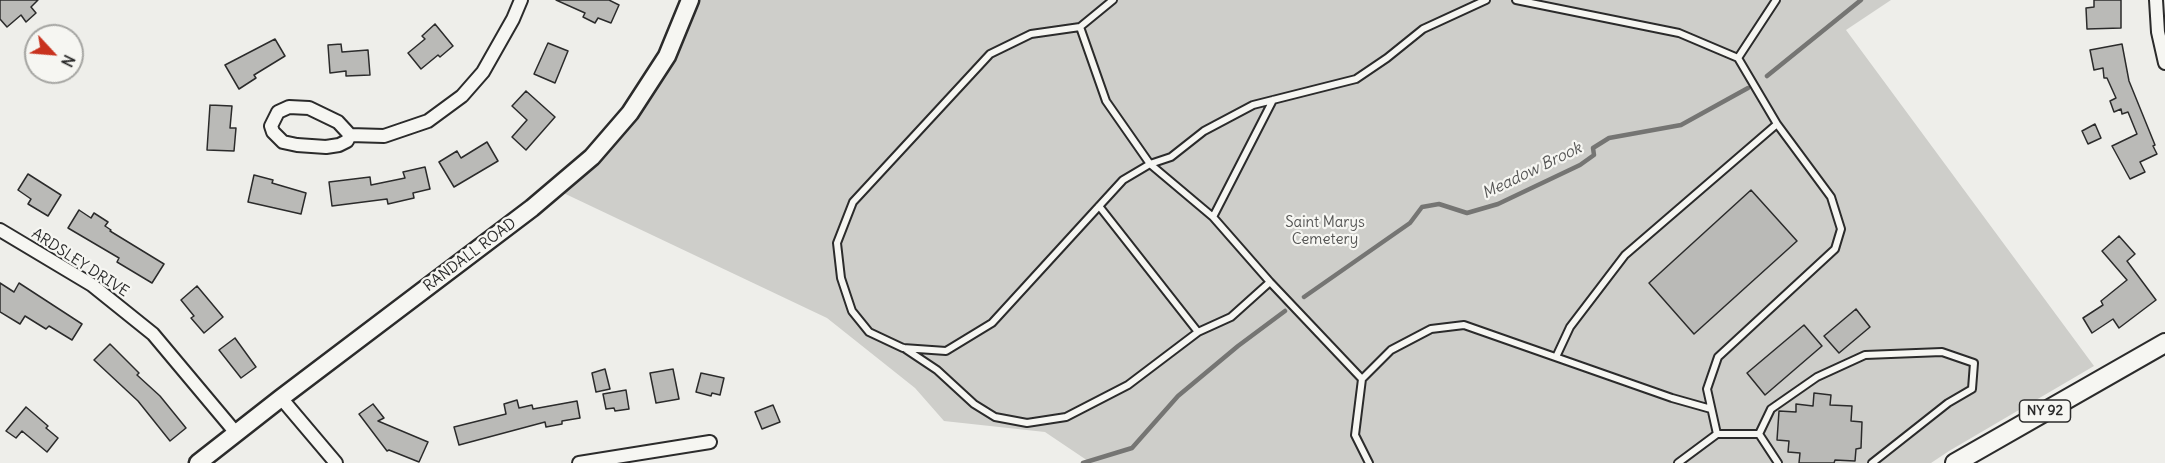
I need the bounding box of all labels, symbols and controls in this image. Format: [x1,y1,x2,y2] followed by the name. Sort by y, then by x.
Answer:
[24,24,84,84] north arrow
[57,52,80,70] text: N
[1479,139,1585,203] water label: Meadow Brook
[420,214,520,296] street label: RANDALL ROAD
[1285,214,1365,249] park label: Saint Marys Cemetery
[28,225,132,301] street label: ARDSLEY DRIVE
[2020,400,2070,422] road number: NY 92

